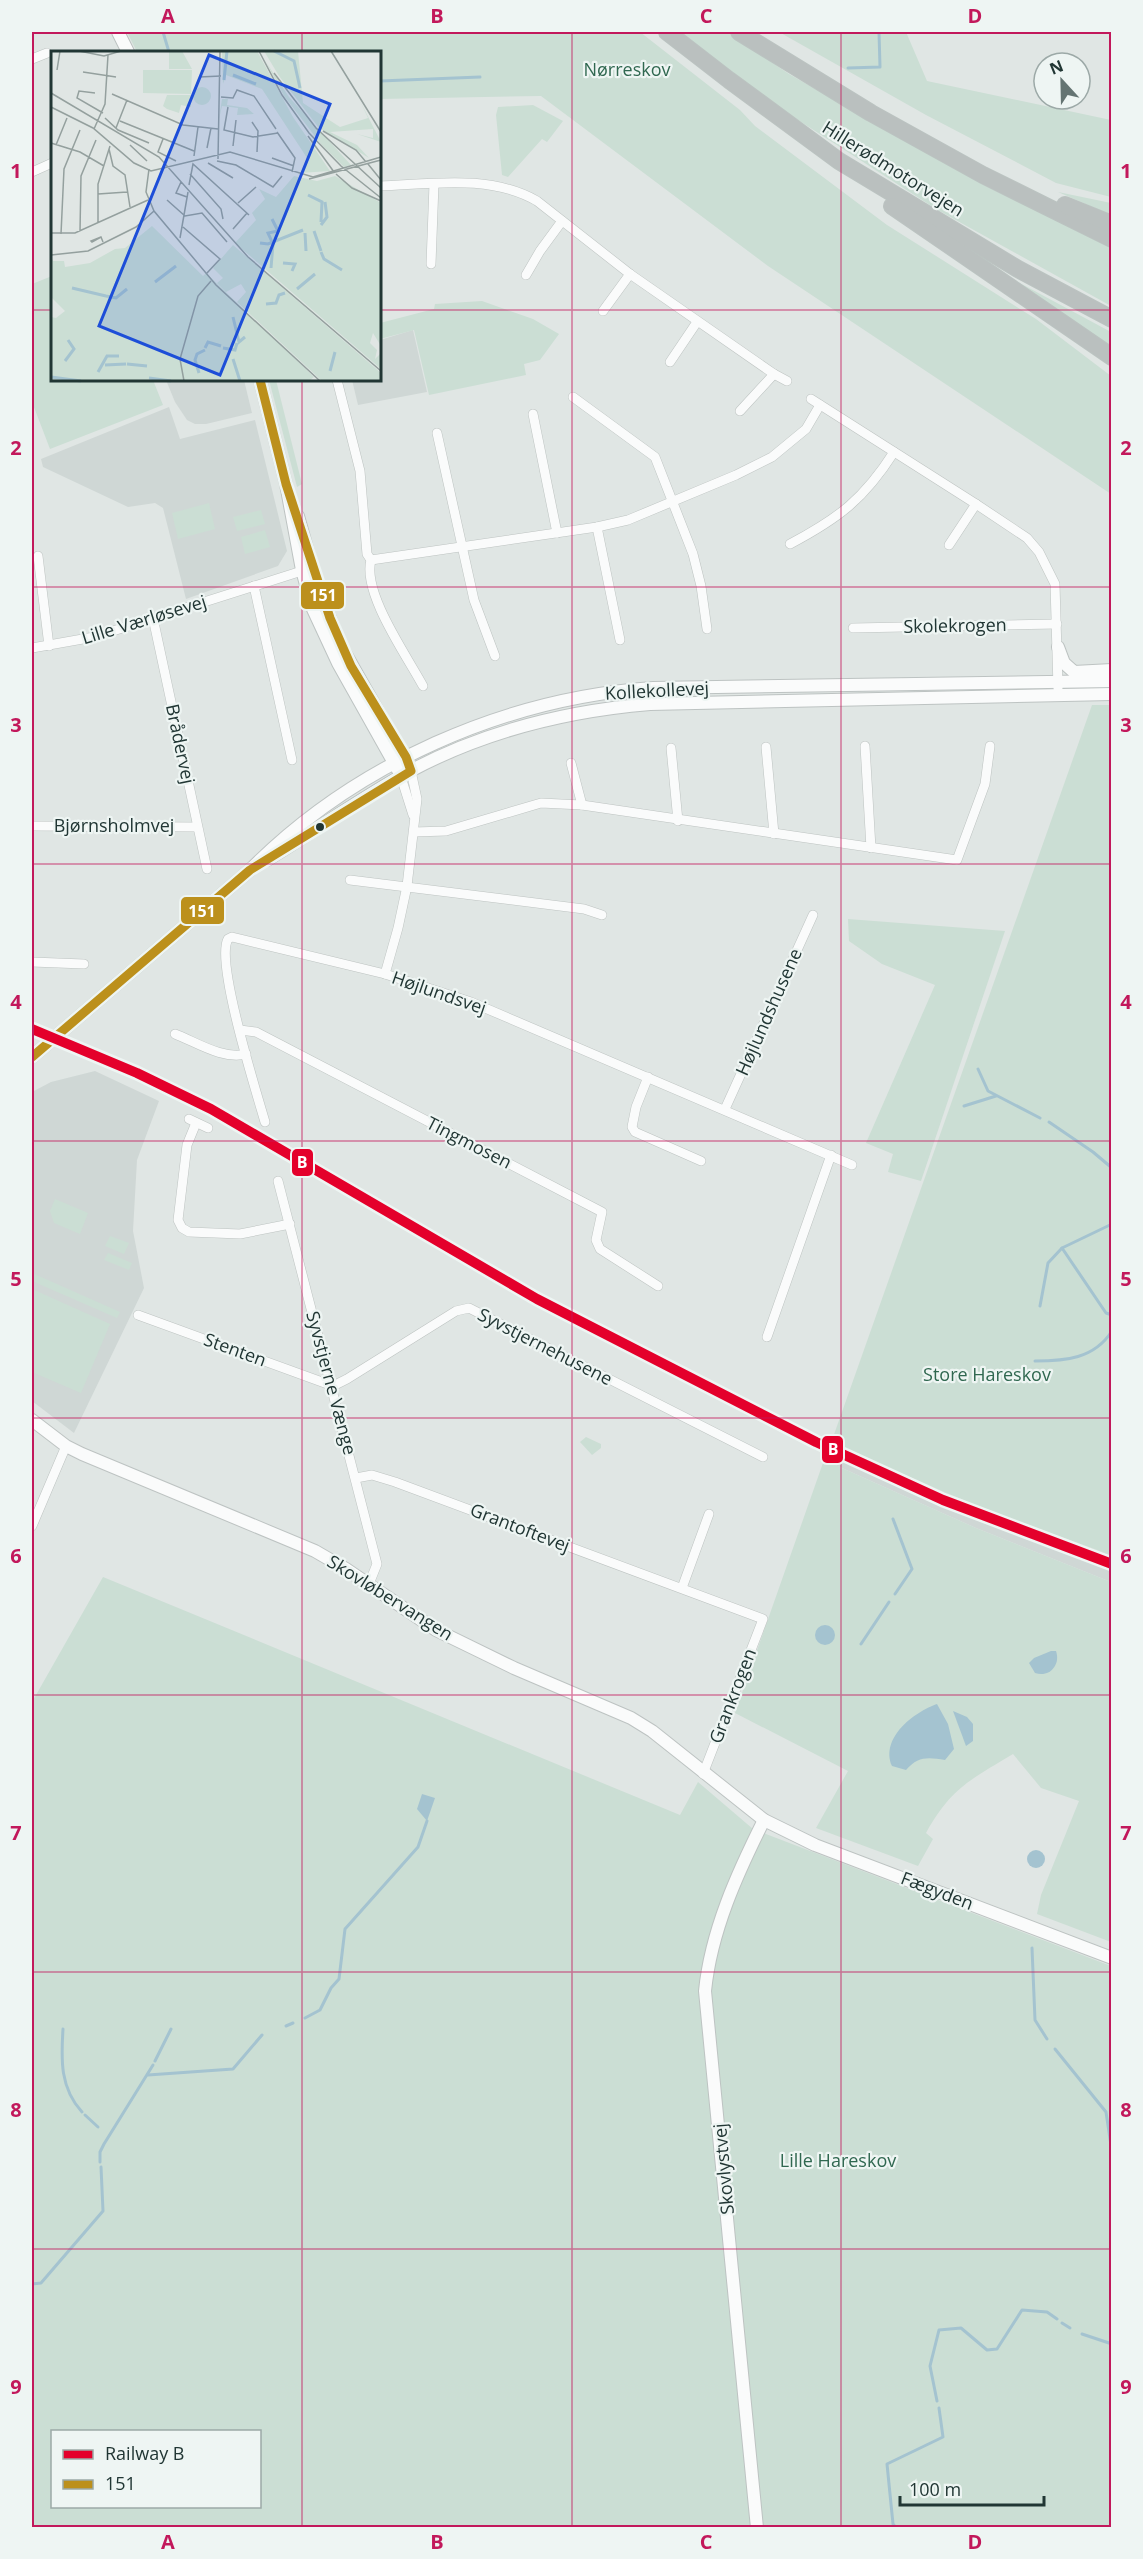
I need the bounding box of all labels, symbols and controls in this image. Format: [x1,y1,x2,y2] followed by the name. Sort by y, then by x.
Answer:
[161,2,175,29] text: A
[430,2,444,29] text: B
[700,2,713,29] text: C
[968,2,982,29] text: D
[51,51,381,381] inset map
[1032,51,1092,111] north arrow
[1046,54,1067,80] text: N
[583,57,671,81] park label: Nørreskov
[818,115,969,222] street label: Hillerødmotorvejen
[10,157,22,184] text: 1
[1120,157,1132,184] text: 1
[10,434,22,461] text: 2
[1120,434,1132,461] text: 2
[300,581,345,610] line badge: 151
[309,584,337,606] text: 151
[78,589,209,649] street label: Lille Værløsevej
[903,612,1007,638] street label: Skolekrogen
[604,675,710,705] street label: Kollekollevej
[161,702,201,786] street label: Brådervej
[10,711,22,738] text: 3
[1120,711,1132,738] text: 3
[54,813,174,837] street label: Bjørnsholmvej
[314,821,326,833] unlabelled marker
[180,896,225,925] line badge: 151
[188,900,216,922] text: 151
[729,944,807,1079] street label: Højlundshusene
[389,965,490,1019] street label: Højlundsvej
[10,988,22,1015] text: 4
[1120,988,1132,1015] text: 4
[423,1110,516,1174] street label: Tingmosen
[291,1148,314,1177] line badge: B
[297,1151,307,1173] text: B
[10,1265,22,1292] text: 5
[1120,1265,1132,1292] text: 5
[474,1302,617,1390] street label: Syvstjernehusene
[301,1308,363,1457] street label: Syvstjerne Vænge
[201,1327,270,1371] street label: Stenten
[923,1362,1051,1386] park label: Store Hareskov
[821,1435,844,1464] line badge: B
[828,1438,838,1460] text: B
[467,1497,574,1557] street label: Grantoftevej
[10,1542,22,1569] text: 6
[1120,1542,1132,1569] text: 6
[323,1549,458,1645] street label: Skovløbervangen
[703,1645,761,1747] street label: Grankrogen
[10,1819,22,1846] text: 7
[1120,1819,1132,1846] text: 7
[898,1865,977,1915] street label: Fægyden
[10,2096,22,2123] text: 8
[1120,2096,1132,2123] text: 8
[707,2123,739,2216] street label: Skovlystvej
[780,2148,896,2172] park label: Lille Hareskov
[10,2373,22,2400] text: 9
[1120,2373,1132,2400] text: 9
[51,2430,261,2508] legend
[105,2441,184,2465] text: Railway B
[900,2469,1044,2507] scale bar
[105,2471,136,2495] text: 151
[909,2477,961,2501] text: 100 m
[161,2528,175,2555] text: A
[430,2528,444,2555] text: B
[700,2528,713,2555] text: C
[968,2528,982,2555] text: D

